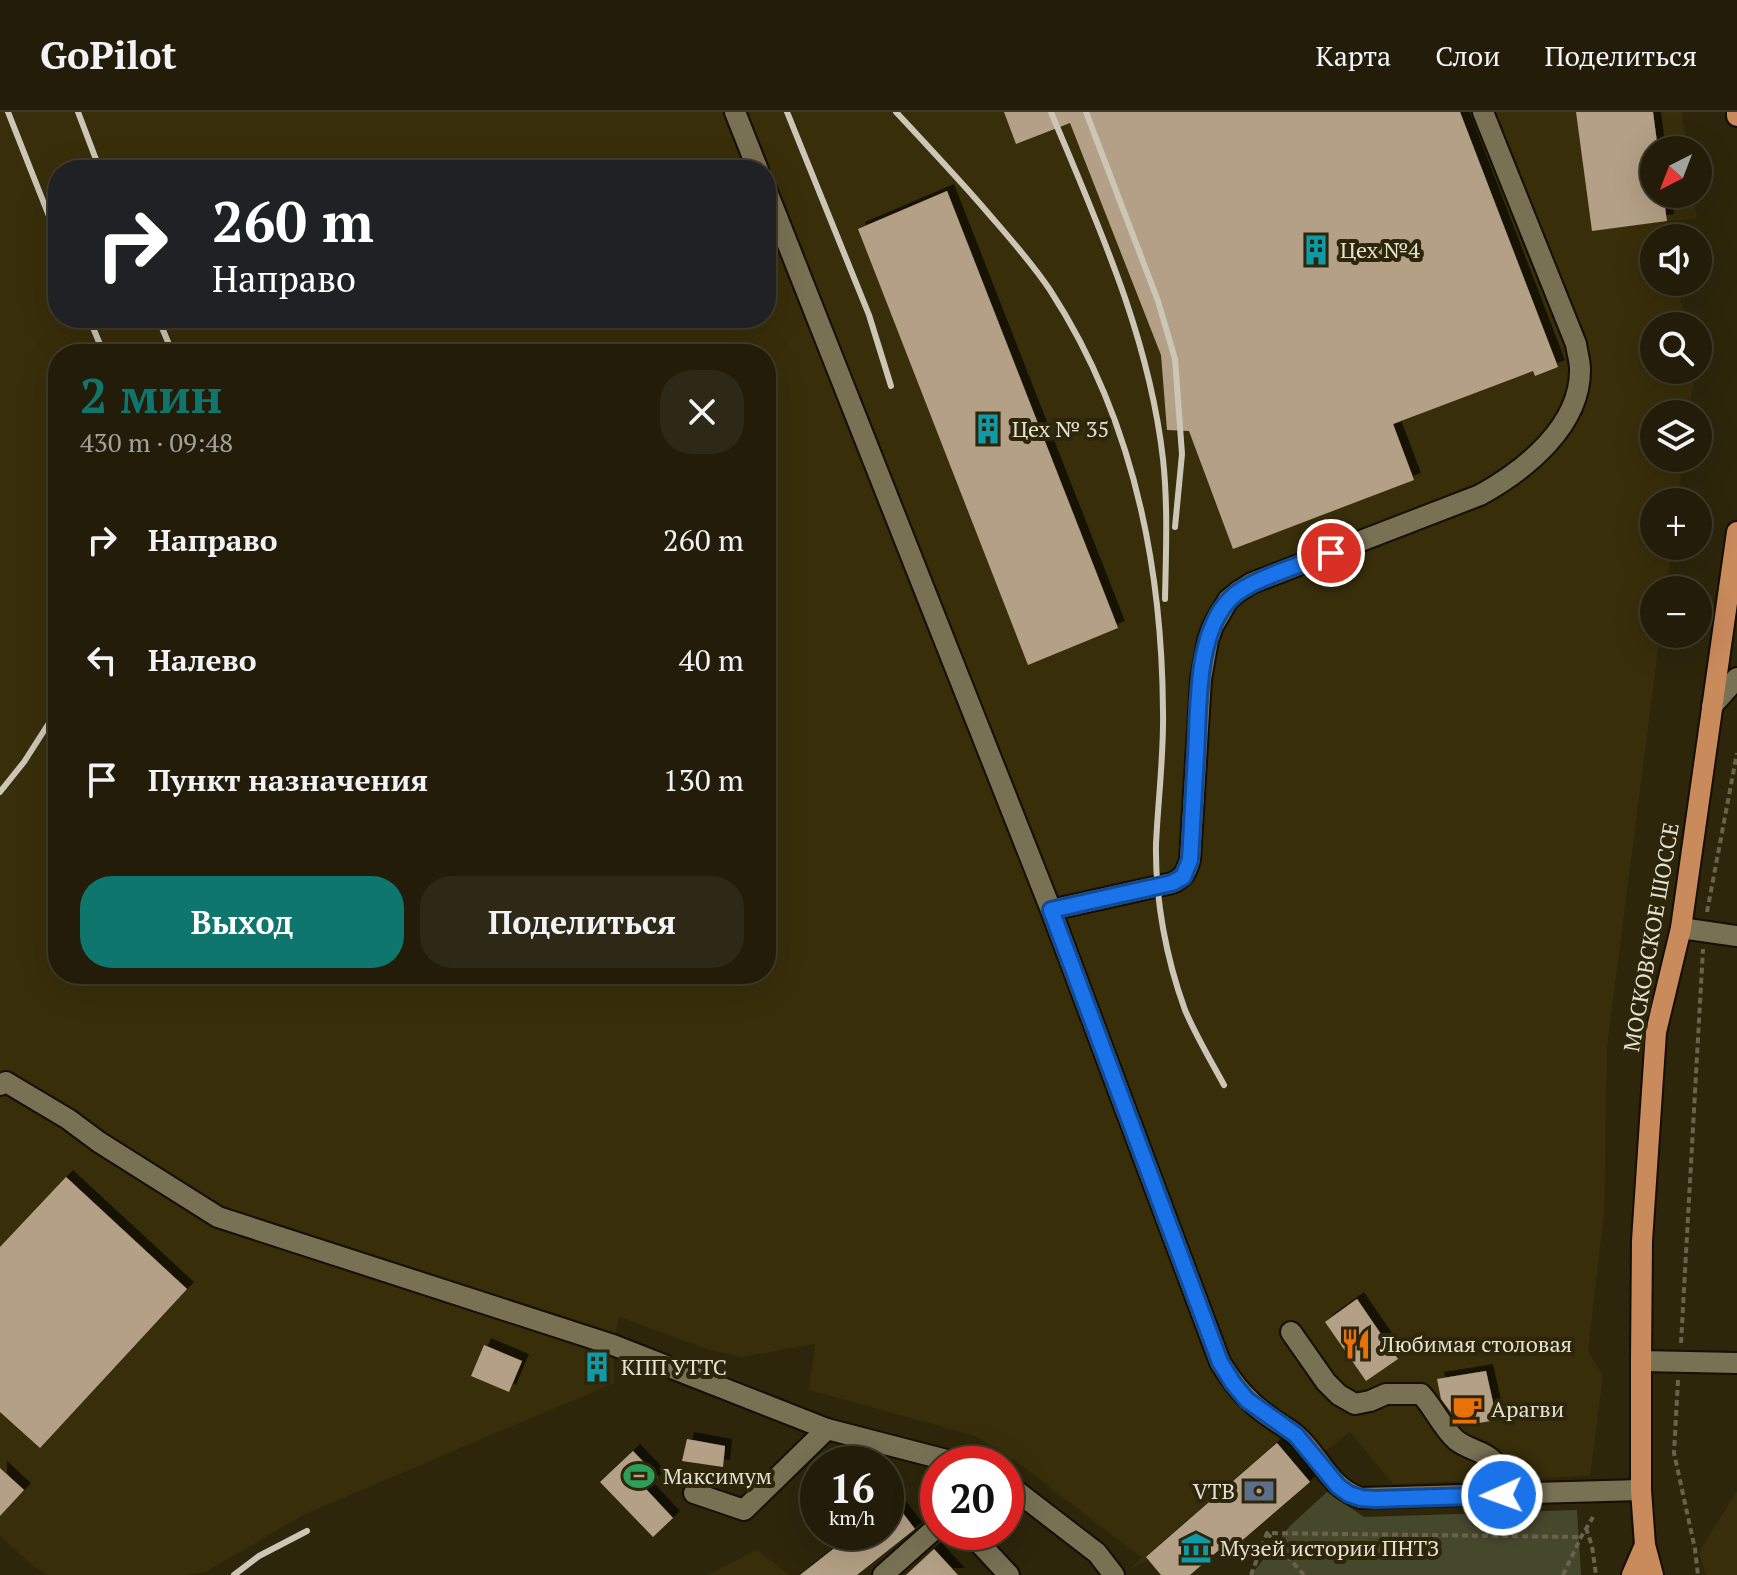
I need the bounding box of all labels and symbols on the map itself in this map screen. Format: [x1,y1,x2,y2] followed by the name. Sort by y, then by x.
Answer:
[1640,136,1712,208] north arrow
[1299,233,1333,267] building icon: Цех №4
[1340,235,1420,264] place label: Цех №4
[971,412,1005,446] building icon: Цех № 35
[1012,414,1109,443] place label: Цех № 35
[1297,519,1365,587] pin
[1616,820,1685,1054] street label: МОСКОВСКОЕ ШОССЕ
[1339,1327,1373,1361] restaurant icon: Любимая столовая
[1379,1329,1572,1358] place label: Любимая столовая
[580,1350,614,1384] building icon: КПП УТТС
[621,1352,727,1381] place label: КПП УТТС
[1450,1392,1484,1426] cafe icon: Арагви
[1491,1394,1564,1423] place label: Арагви
[920,1446,1024,1550] speed limit sign: 20
[1460,1453,1544,1537] position arrow
[622,1459,656,1493] sports icon: Максимум
[663,1461,772,1490] place label: Максимум
[1242,1474,1276,1508] bank icon: VTB
[1193,1476,1235,1505] place label: VTB
[1179,1531,1213,1565] museum icon: Музей истории ПНТЗ
[1220,1533,1439,1562] place label: Музей истории ПНТЗ

